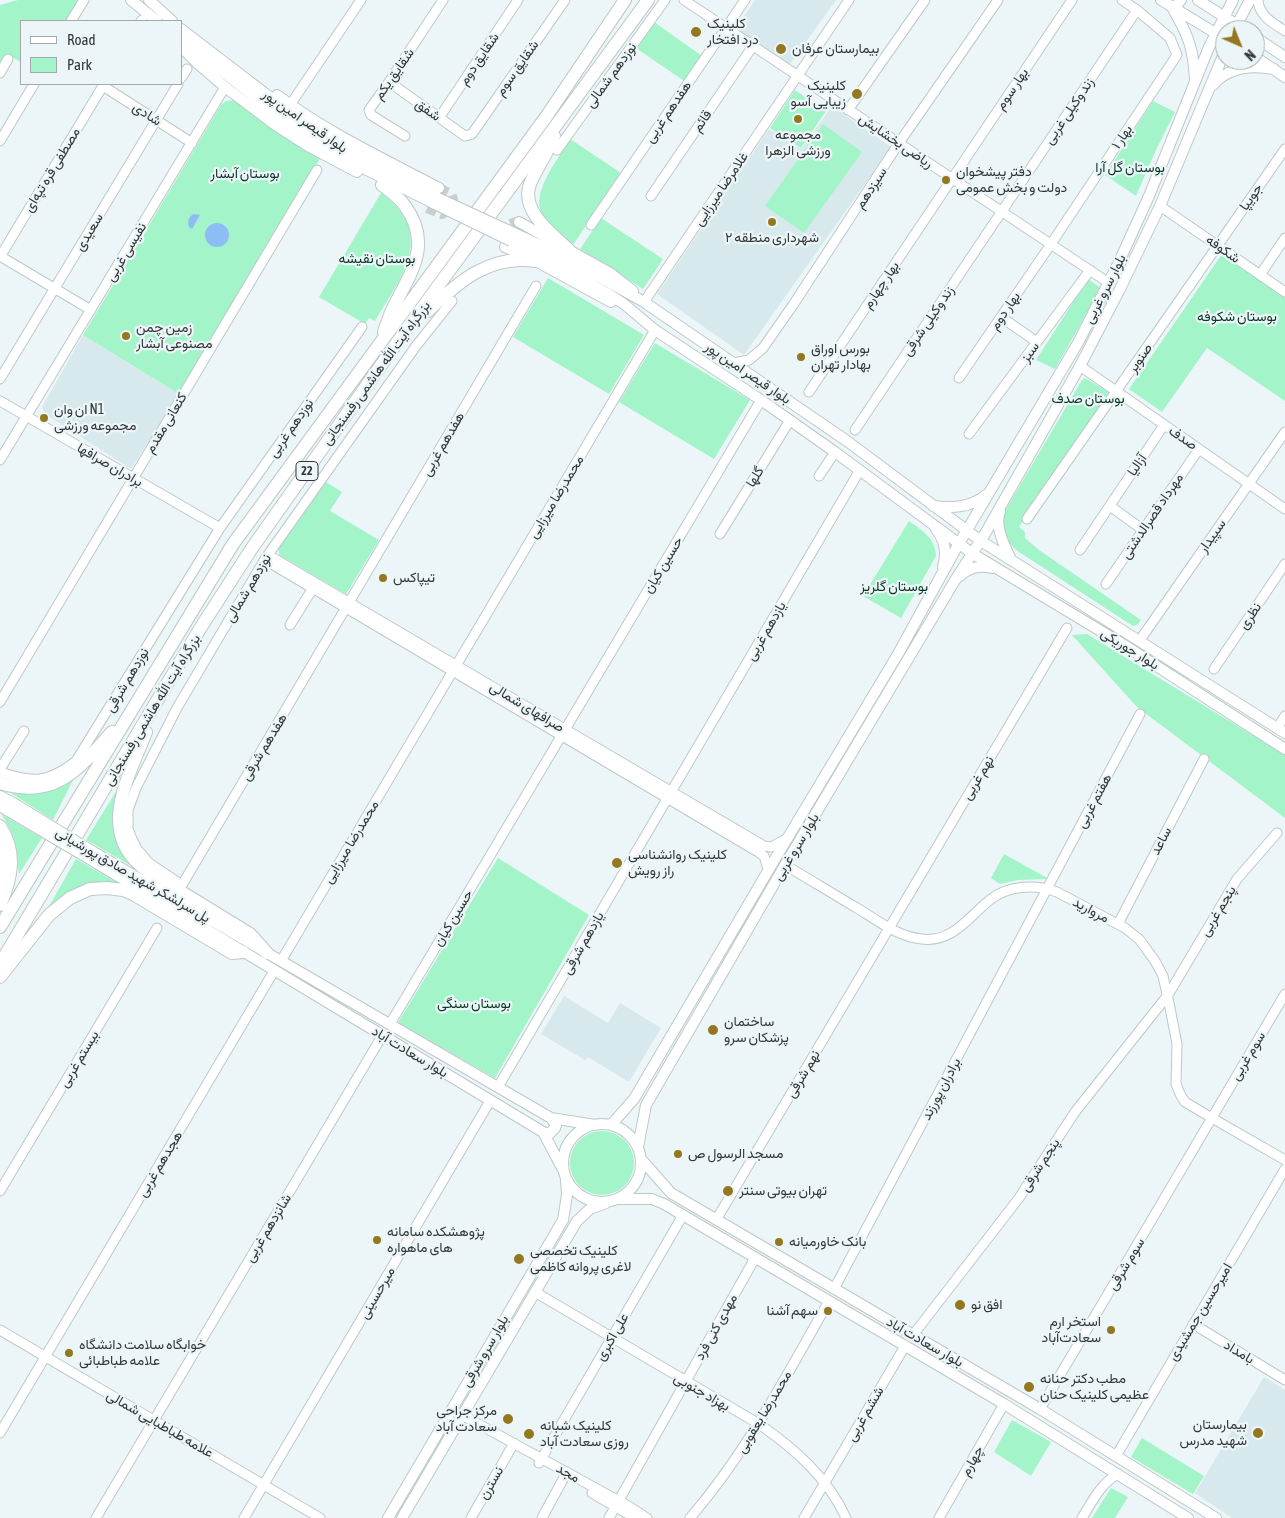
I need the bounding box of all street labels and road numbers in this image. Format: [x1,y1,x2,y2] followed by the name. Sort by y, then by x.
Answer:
[455,29,503,89] street label: شقایق دوم
[492,37,542,99] street label: شقایق سوم
[582,39,640,111] street label: نوزدهم شمالی
[370,45,418,103] street label: شقایق یکم
[992,65,1032,113] street label: بهار سوم
[1040,74,1098,148] street label: زند وکیلی غربی
[641,78,695,146] street label: هفدهم غربی
[259,85,351,157] street label: بلوار قیصر امین پور
[412,95,444,125] street label: شفق
[129,98,165,130] street label: شادی
[689,107,715,135] street label: قائم
[856,110,936,172] street label: ریاضی بخشایش
[1108,122,1136,152] street label: بهار ۱
[20,125,84,215] street label: مصطفی قره تپه‌ای
[690,149,752,229] street label: غلامرضا میرزایی
[851,164,891,212] street label: سیزدهم
[1236,180,1266,214] street label: جویپا
[71,210,107,254] street label: سعیدی
[102,219,150,285] street label: نفیسی غربی
[1203,231,1243,267] street label: شکوفه
[1080,251,1130,327] street label: بلوار سرو غربی
[859,258,903,312] street label: بهار چهارم
[898,283,958,359] street label: زند وکیلی شرقی
[986,289,1024,333] street label: بهار دوم
[318,298,434,448] street label: بزرگراه آیت الله هاشمی رفسنجانی
[702,338,794,408] street label: بلوار قیصر امین پور
[1017,338,1043,366] street label: سبز
[1124,340,1156,376] street label: صنوبر
[141,390,191,456] street label: کنعانی مقدم
[265,395,317,461] street label: نوزدهم غربی
[418,409,468,479] street label: هفدهم غربی
[1165,422,1201,454] street label: صدف
[74,439,146,491] street label: برادران صرافها
[1124,451,1150,479] street label: آزالیا
[525,452,587,542] street label: محمدرضا میرزایی
[296,462,318,481] road number: 22
[742,464,768,490] street label: گلها
[1117,470,1187,562] street label: مهرداد قصرالدشتی
[1194,516,1230,556] street label: سپیدار
[640,534,686,596] street label: حسین کیان
[221,551,275,625] street label: نوزدهم شمالی
[742,598,790,664] street label: یازدهم غربی
[1235,599,1265,633] street label: نظری
[1098,624,1162,674] street label: بلوار جوریکی
[100,631,204,789] street label: بزرگراه آیت الله هاشمی رفسنجانی
[101,645,153,715] street label: نوزدهم شرقی
[487,678,567,736] street label: صرافهای شمالی
[237,710,291,784] street label: هفدهم شرقی
[958,753,998,803] street label: نهم غربی
[1073,771,1115,831] street label: هفتم غربی
[320,797,382,887] street label: محمدرضا میرزایی
[769,810,823,884] street label: بلوار سرو غربی
[53,824,213,926] street label: پل سرلشکر شهید صادق پورشیانی
[1147,824,1175,858] street label: ساعد
[1196,883,1240,939] street label: پنجم غربی
[430,887,476,949] street label: حسین کیان
[1070,893,1112,927] street label: مروارید
[558,909,608,977] street label: یازدهم شرقی
[369,1023,451,1081] street label: بلوار سعادت آباد
[55,1027,103,1091] street label: بیستم غربی
[1227,1028,1269,1084] street label: سوم غربی
[782,1047,824,1101] street label: نهم شرقی
[918,1055,964,1123] street label: برادران پورزند
[134,1128,186,1200] street label: هجدهم غربی
[1017,1135,1063,1195] street label: پنجم شرقی
[241,1191,295,1265] street label: شانزدهم غربی
[1104,1235,1148,1293] street label: سوم شرقی
[1164,1260,1236,1364] street label: امیرحسین جمشیدی
[355,1264,399,1322] street label: میرحسینی
[691,1291,741,1363] street label: مهدی کنی فرد
[592,1310,632,1364] street label: علی اکبری
[458,1312,512,1390] street label: بلوار سرو شرقی
[884,1313,966,1371] street label: بلوار سعادت آباد
[1221,1336,1257,1368] street label: بامداد
[733,1368,795,1456] street label: محمدرضا یعقوبی
[671,1369,733,1415] street label: بهزاد جنوبی
[843,1384,887,1444] street label: ششم غربی
[104,1387,216,1461] street label: علامه طباطبایی شمالی
[957,1443,987,1479] street label: چهارم
[553,1460,583,1486] street label: مجد
[475,1464,507,1502] street label: نسترن

